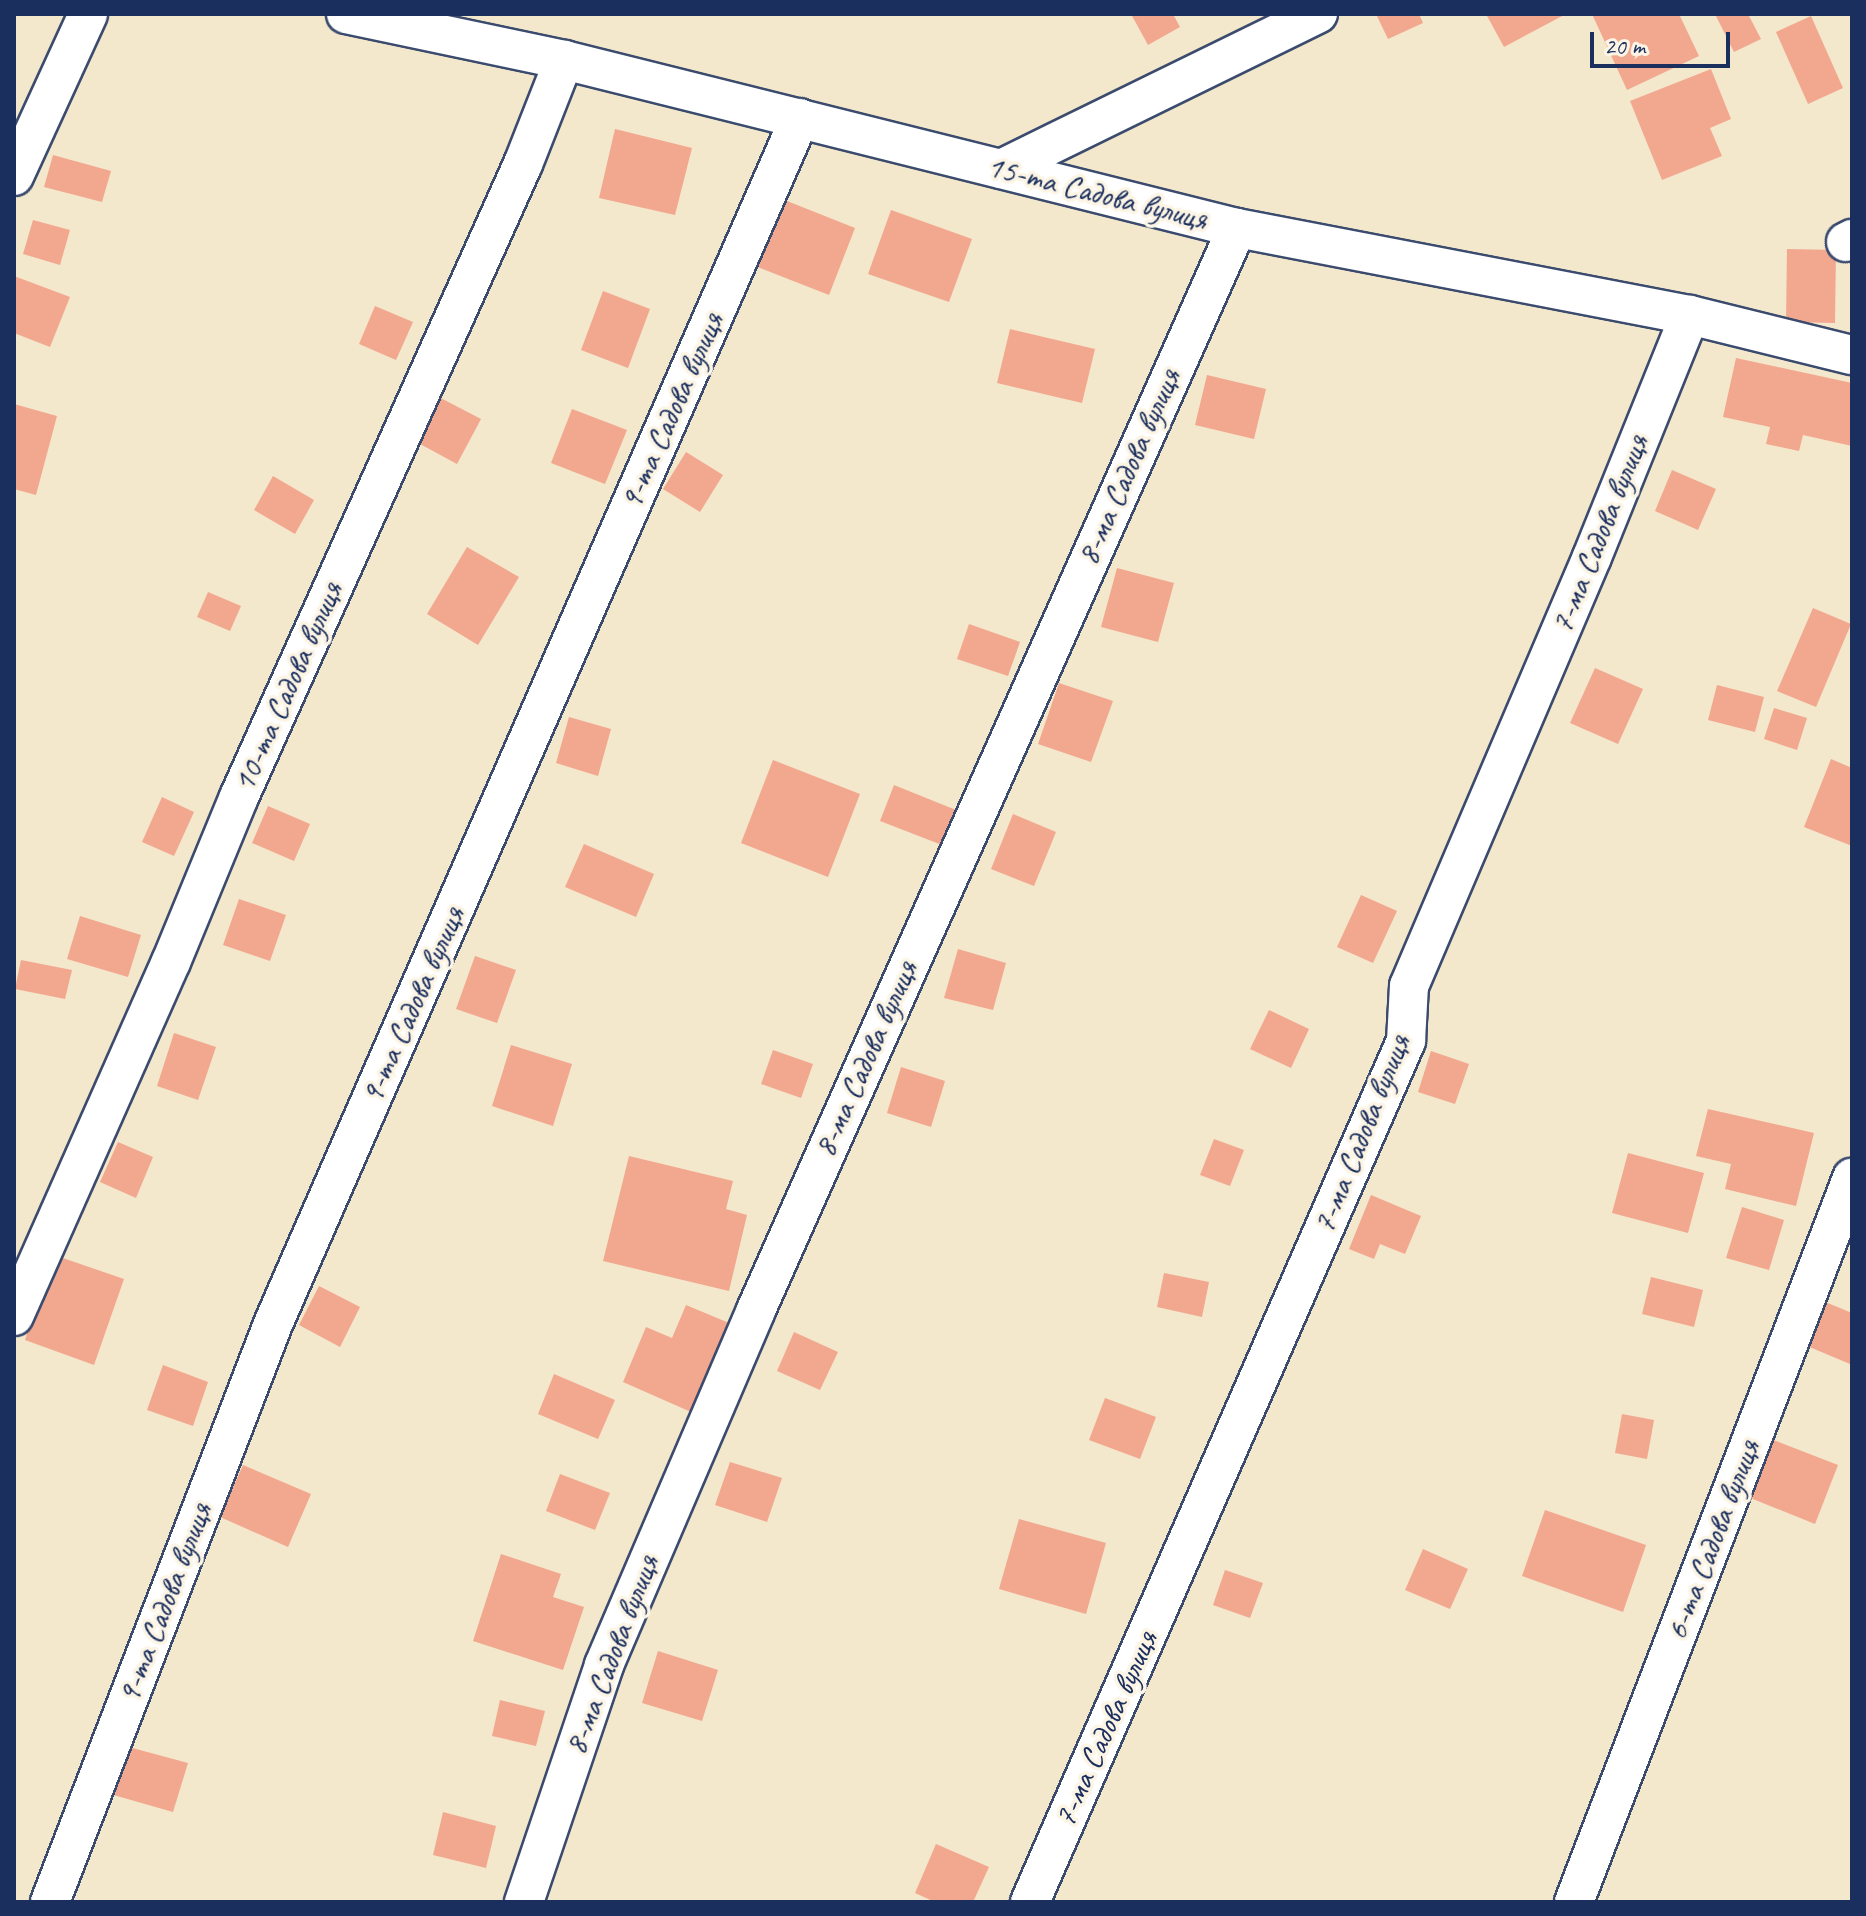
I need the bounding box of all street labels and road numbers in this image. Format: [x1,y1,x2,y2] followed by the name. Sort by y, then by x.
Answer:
[982,147,1212,239] street label: 15-та Садова вулиця
[611,306,733,516] street label: 9-та Садова вулиця
[1068,362,1190,572] street label: 8-ма Садова вулиця
[1542,428,1658,640] street label: 7-ма Садова вулиця
[224,575,352,799] street label: 10-та Садова вулиця
[352,900,474,1110] street label: 9-та Садова вулиця
[805,954,927,1164] street label: 8-ма Садова вулиця
[1304,1028,1420,1240] street label: 7-ма Садова вулиця
[1657,1433,1769,1647] street label: 6-та Садова вулиця
[109,1496,221,1710] street label: 9-та Садова вулиця
[556,1549,668,1761] street label: 8-ма Садова вулиця
[1045,1624,1167,1834] street label: 7-ма Садова вулиця

